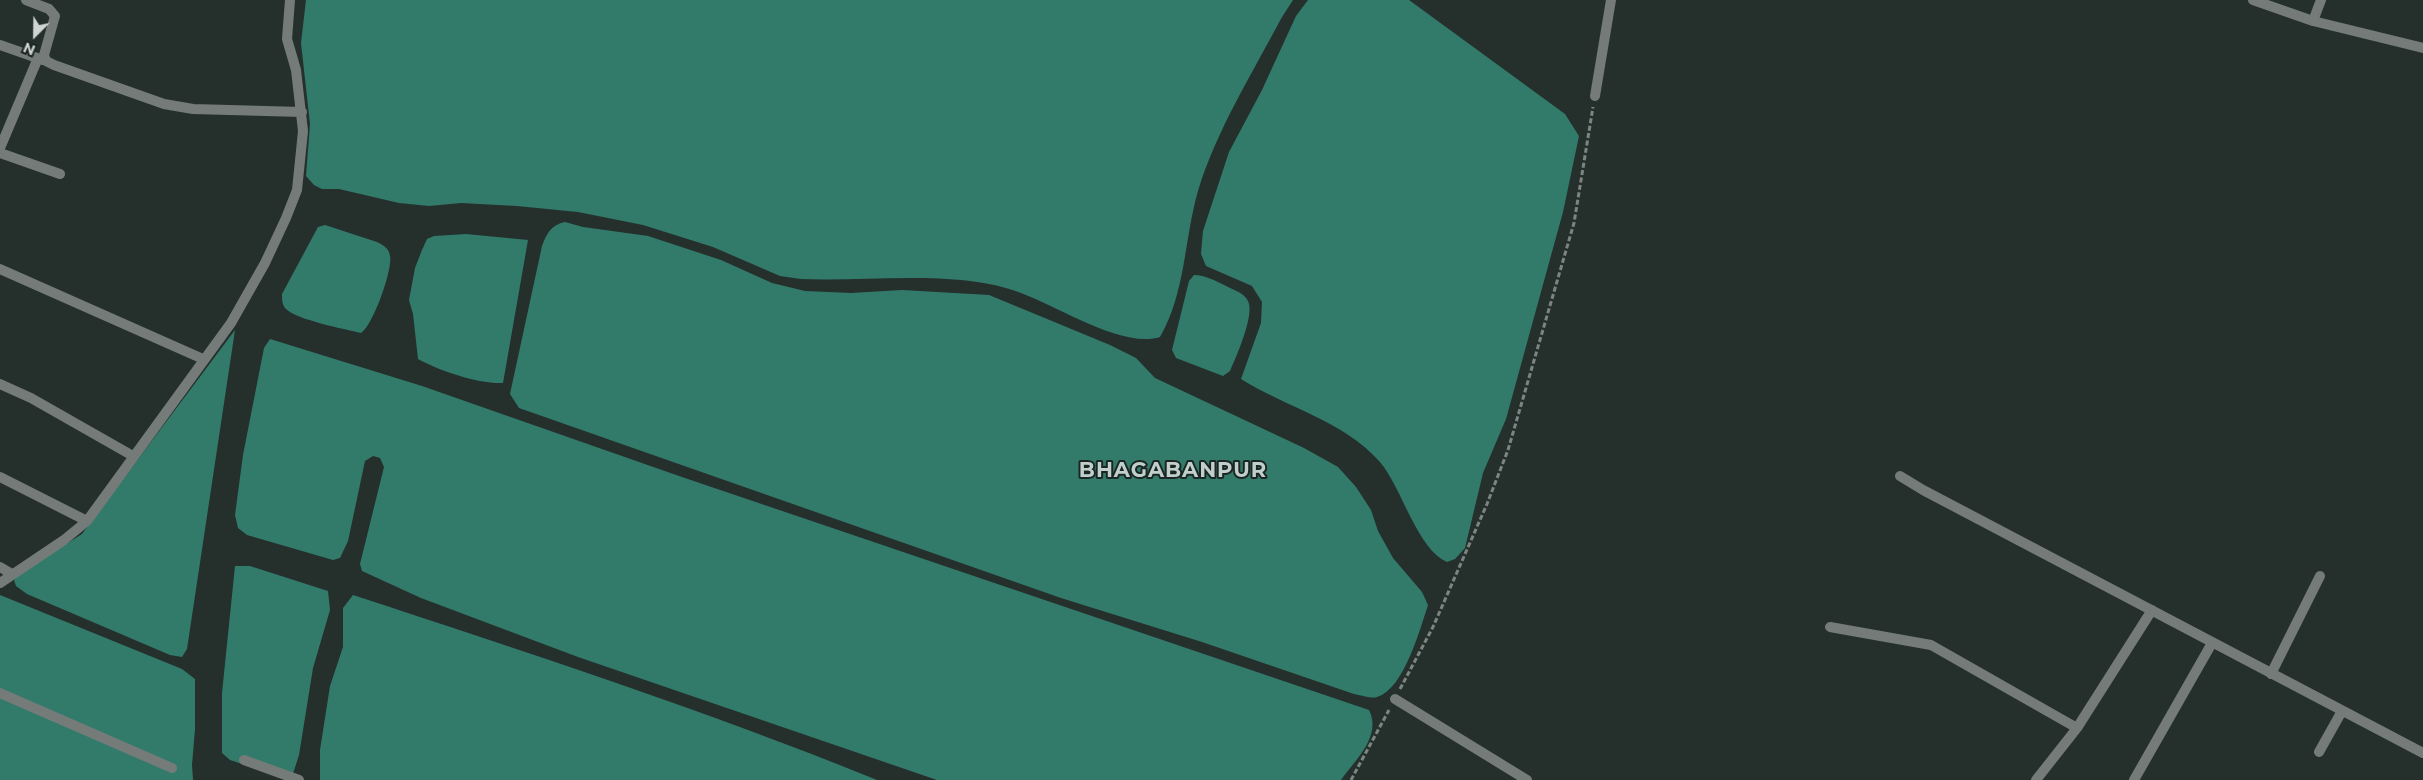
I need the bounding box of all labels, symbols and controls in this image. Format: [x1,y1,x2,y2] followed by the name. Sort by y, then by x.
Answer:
[10,10,60,60] north arrow
[20,38,38,59] text: N
[1077,458,1269,484] district label: BHAGABANPUR

